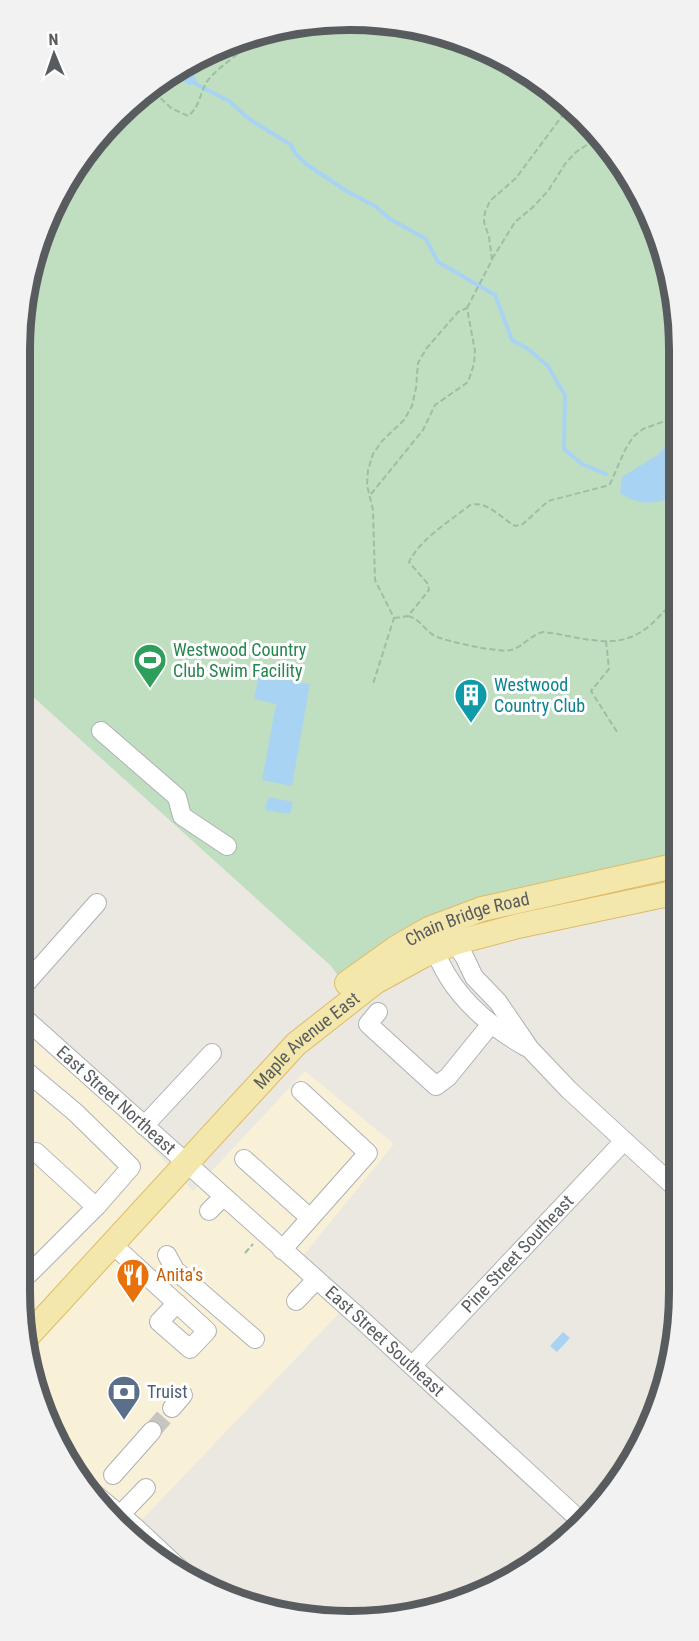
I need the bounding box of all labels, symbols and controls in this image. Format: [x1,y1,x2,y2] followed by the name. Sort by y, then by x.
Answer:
[24,24,84,84] north arrow
[48,30,59,49] text: N
[173,639,307,681] place label: Westwood Country Club Swim Facility
[132,642,168,689] sports icon: Westwood Country Club Swim Facility
[494,674,585,716] place label: Westwood Country Club
[453,677,489,724] building icon: Westwood Country Club
[401,888,531,950] street label: Chain Bridge Road
[249,987,363,1093] street label: Maple Avenue East
[53,1041,180,1158] street label: East Street Northeast
[457,1191,578,1317] street label: Pine Street Southeast
[115,1257,151,1304] restaurant icon: Anita's
[156,1264,203,1285] place label: Anita's
[321,1281,449,1400] street label: East Street Southeast
[106,1374,142,1421] bank icon: Truist
[147,1381,188,1402] place label: Truist

